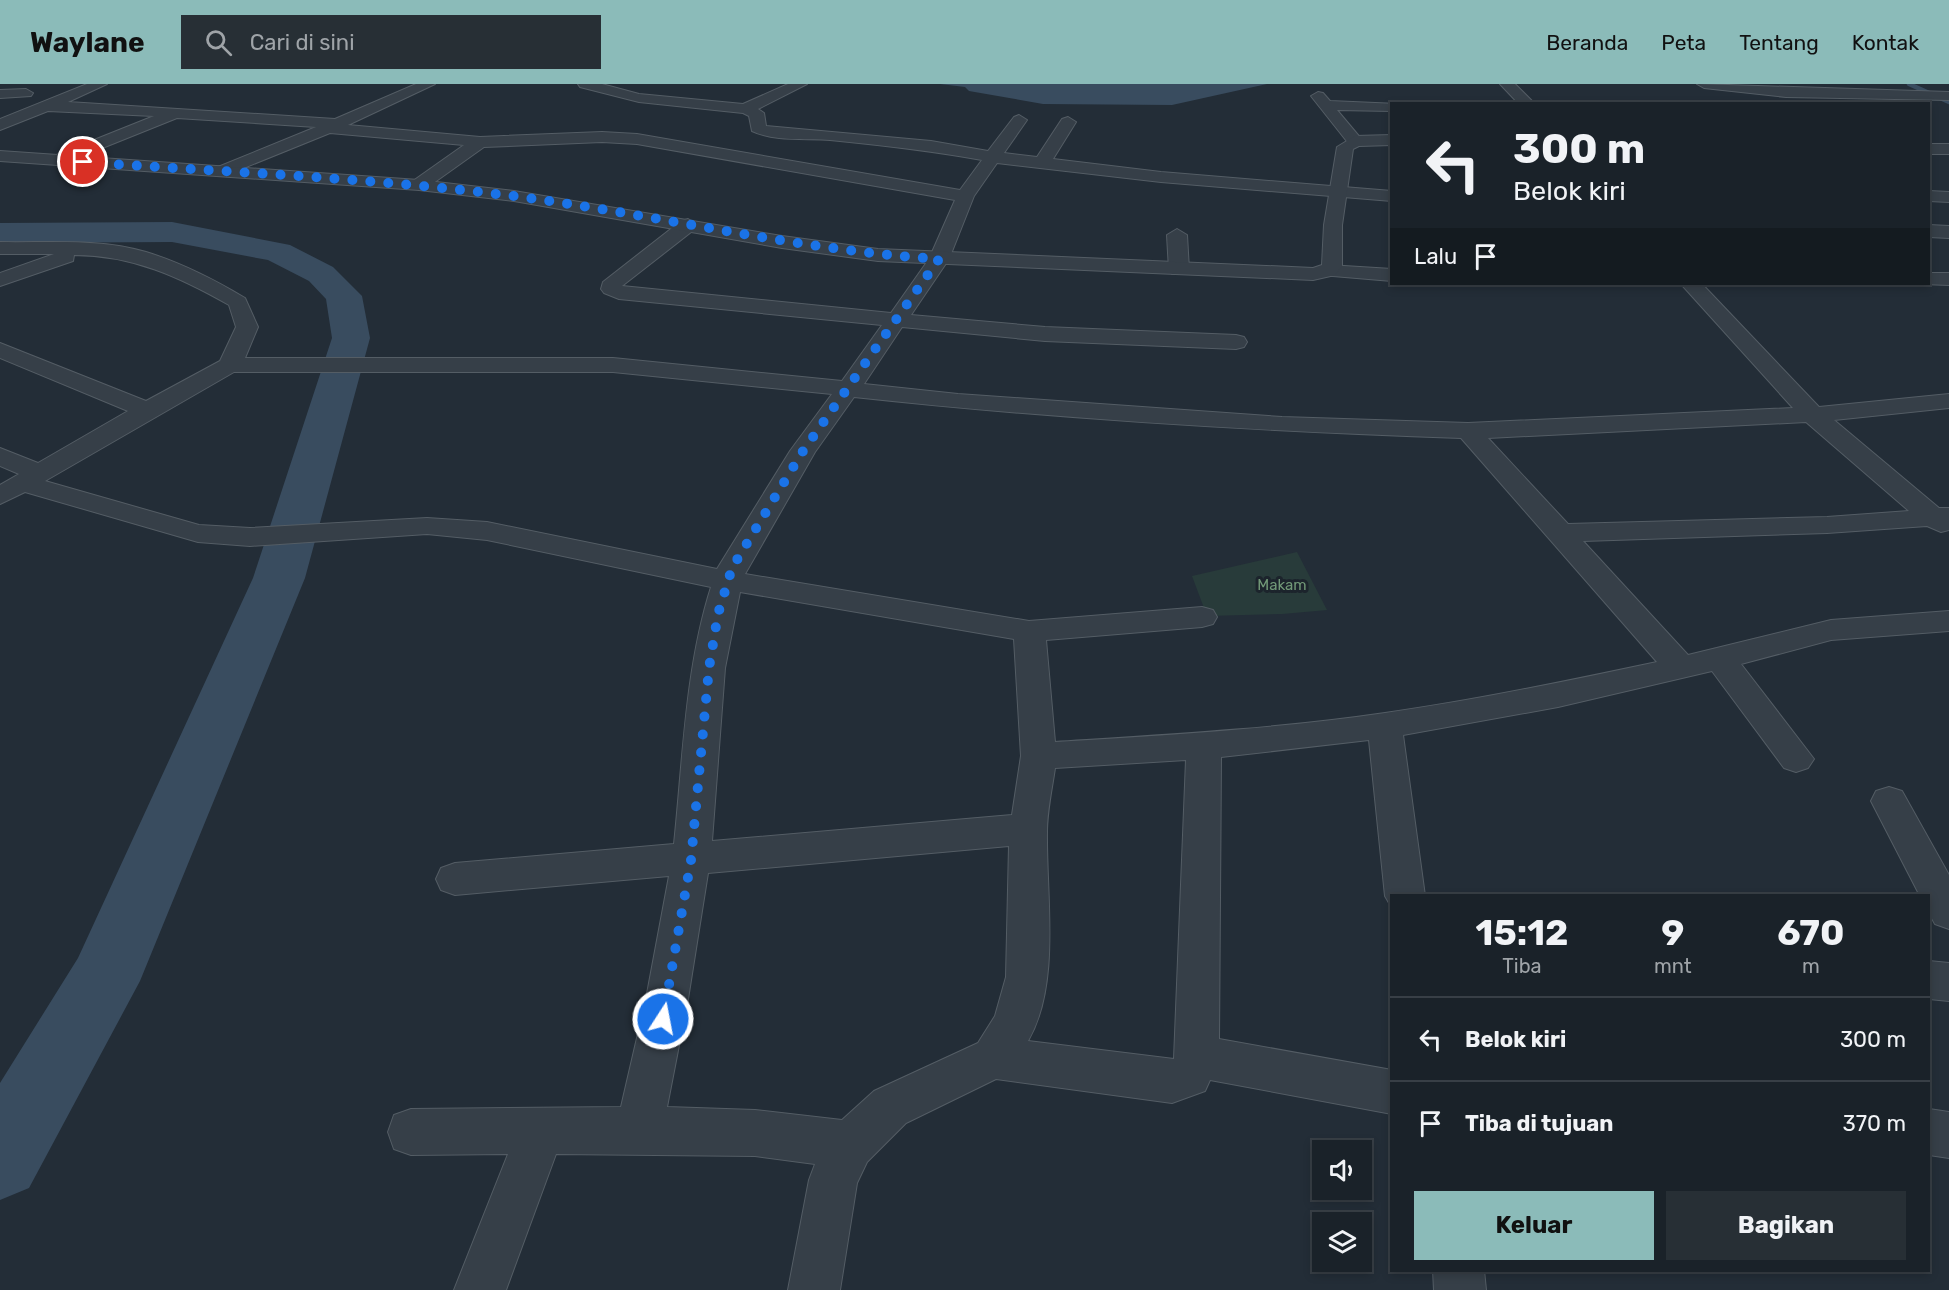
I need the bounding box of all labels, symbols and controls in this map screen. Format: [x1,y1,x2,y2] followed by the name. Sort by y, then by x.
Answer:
[181,15,601,69] search box
[30,26,145,59] text: Waylane
[202,26,235,59] icon: search
[250,29,355,56] text: Cari di sini
[1546,30,1628,55] text: Beranda
[1661,30,1706,55] text: Peta
[1739,30,1819,55] text: Tentang
[1852,30,1919,55] text: Kontak
[1513,124,1645,174] text: 300 m
[1414,126,1492,204] icon: left
[57,136,108,187] pin
[66,145,99,178] icon: arrive
[1513,175,1626,207] text: Belok kiri
[1469,240,1502,273] icon: arrive
[1414,243,1457,270] text: Lalu
[1257,576,1307,594] park label: Makam
[1476,911,1568,954] text: 15:12
[1661,911,1684,954] text: 9
[1777,911,1844,954] text: 670
[1502,954,1542,978] text: Tiba
[1654,954,1692,978] text: mnt
[1802,954,1820,978] text: m
[631,987,695,1051] position arrow
[1414,1023,1447,1056] icon: left
[1465,1026,1566,1053] text: Belok kiri
[1840,1026,1906,1053] text: 300 m
[1414,1107,1447,1140] icon: arrive
[1465,1110,1613,1137] text: Tiba di tujuan
[1843,1110,1906,1137] text: 370 m
[1312,1140,1372,1272] map controls
[1312,1140,1372,1200] button: sound
[1414,1191,1654,1260] button: Keluar
[1666,1191,1906,1260] button: Bagikan
[1312,1212,1372,1272] button: layers

